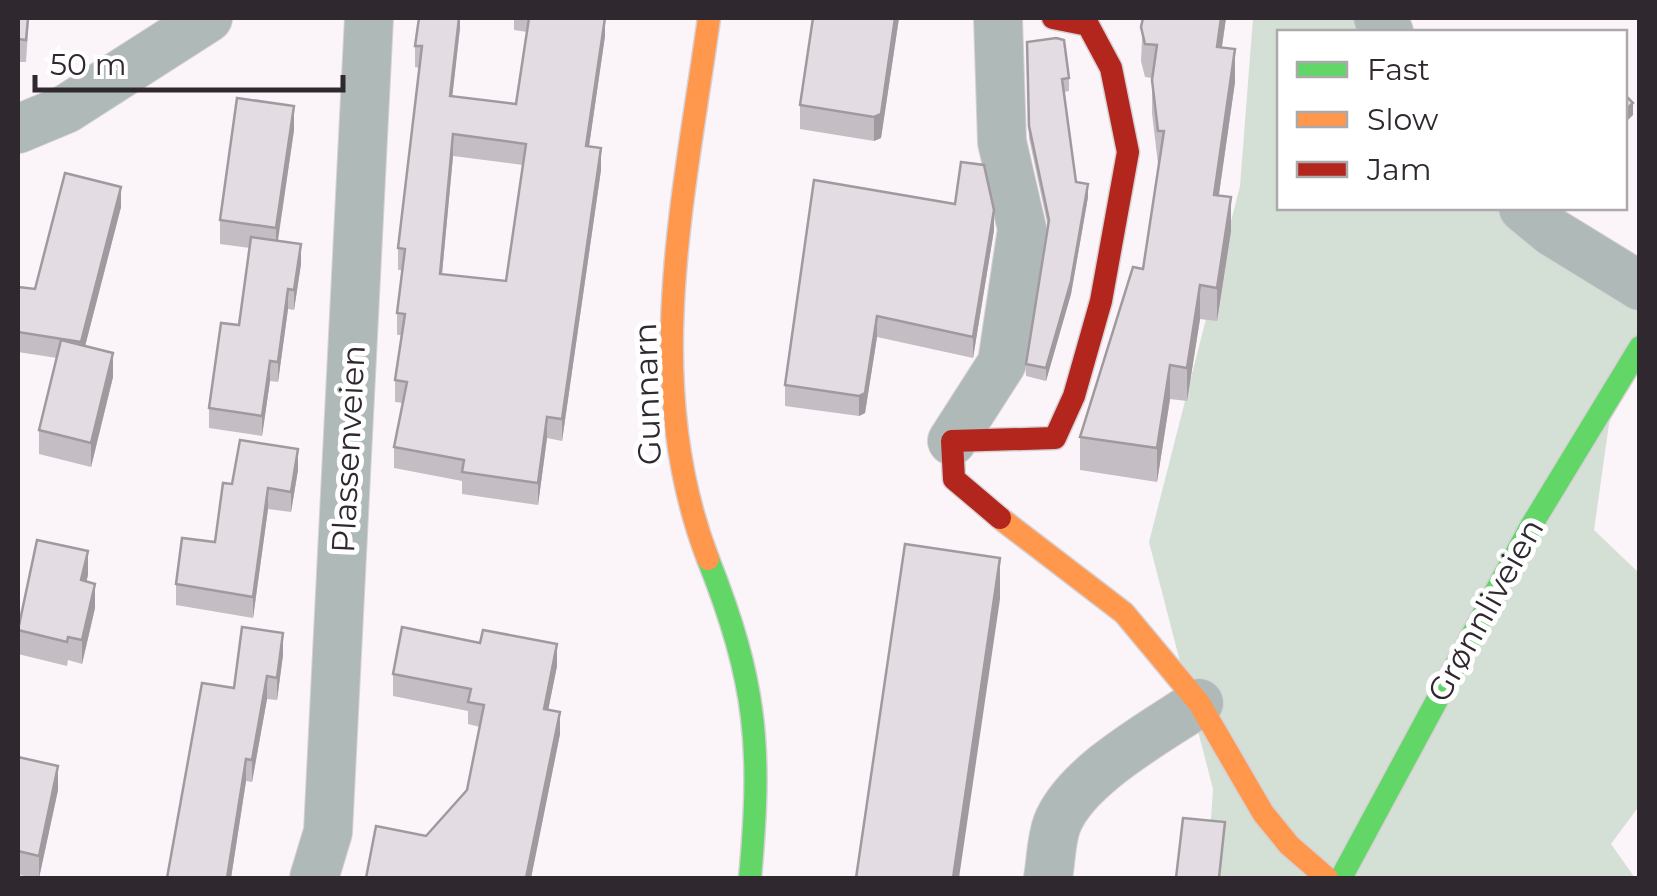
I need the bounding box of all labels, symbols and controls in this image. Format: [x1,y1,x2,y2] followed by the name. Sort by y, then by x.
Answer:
[35,30,342,92] scale bar
[1277,30,1627,210] legend
[50,46,127,83] text: 50 m
[1367,51,1430,88] text: Fast
[1367,101,1439,138] text: Slow
[1366,151,1432,188] text: Jam
[625,322,669,466] street label: Gunnarn
[323,344,373,554] street label: Plassenveien
[1419,512,1551,708] street label: Grønnliveien

